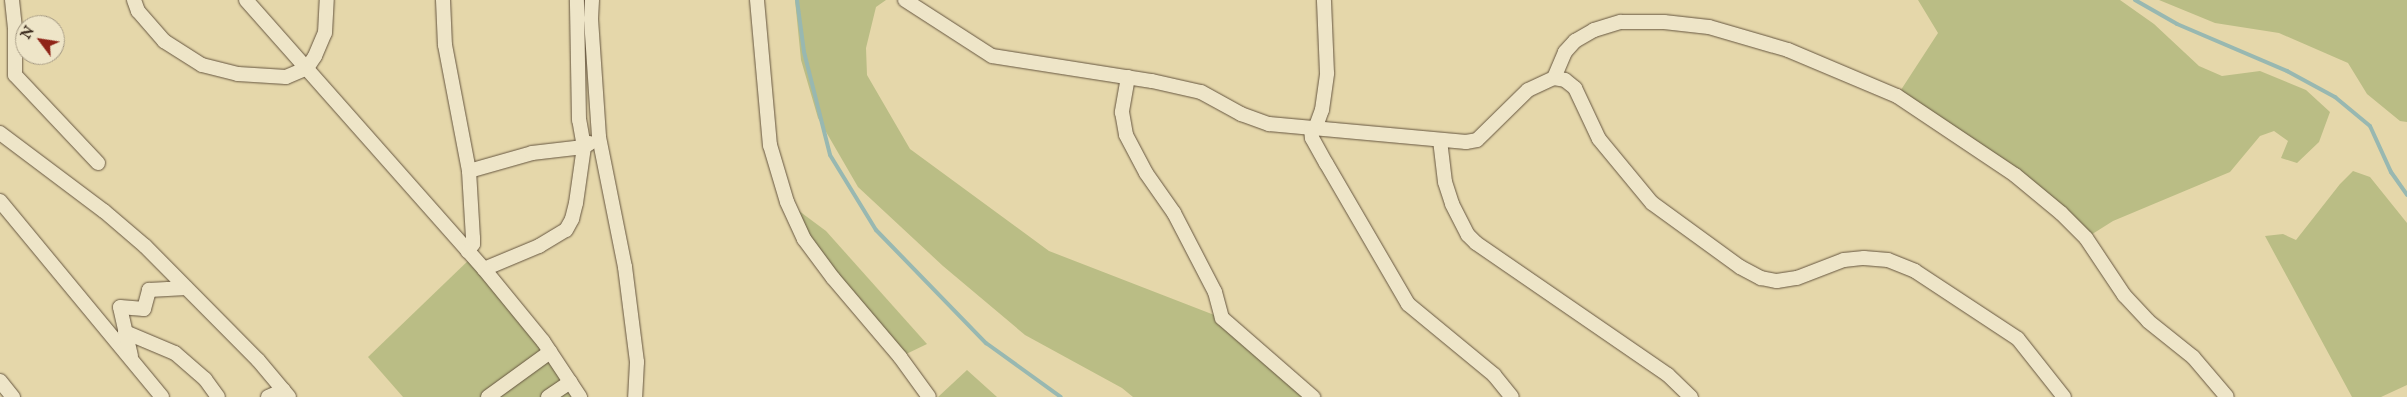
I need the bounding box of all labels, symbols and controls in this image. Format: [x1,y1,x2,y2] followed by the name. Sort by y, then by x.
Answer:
[15,15,65,65] north arrow
[17,23,39,43] text: N

